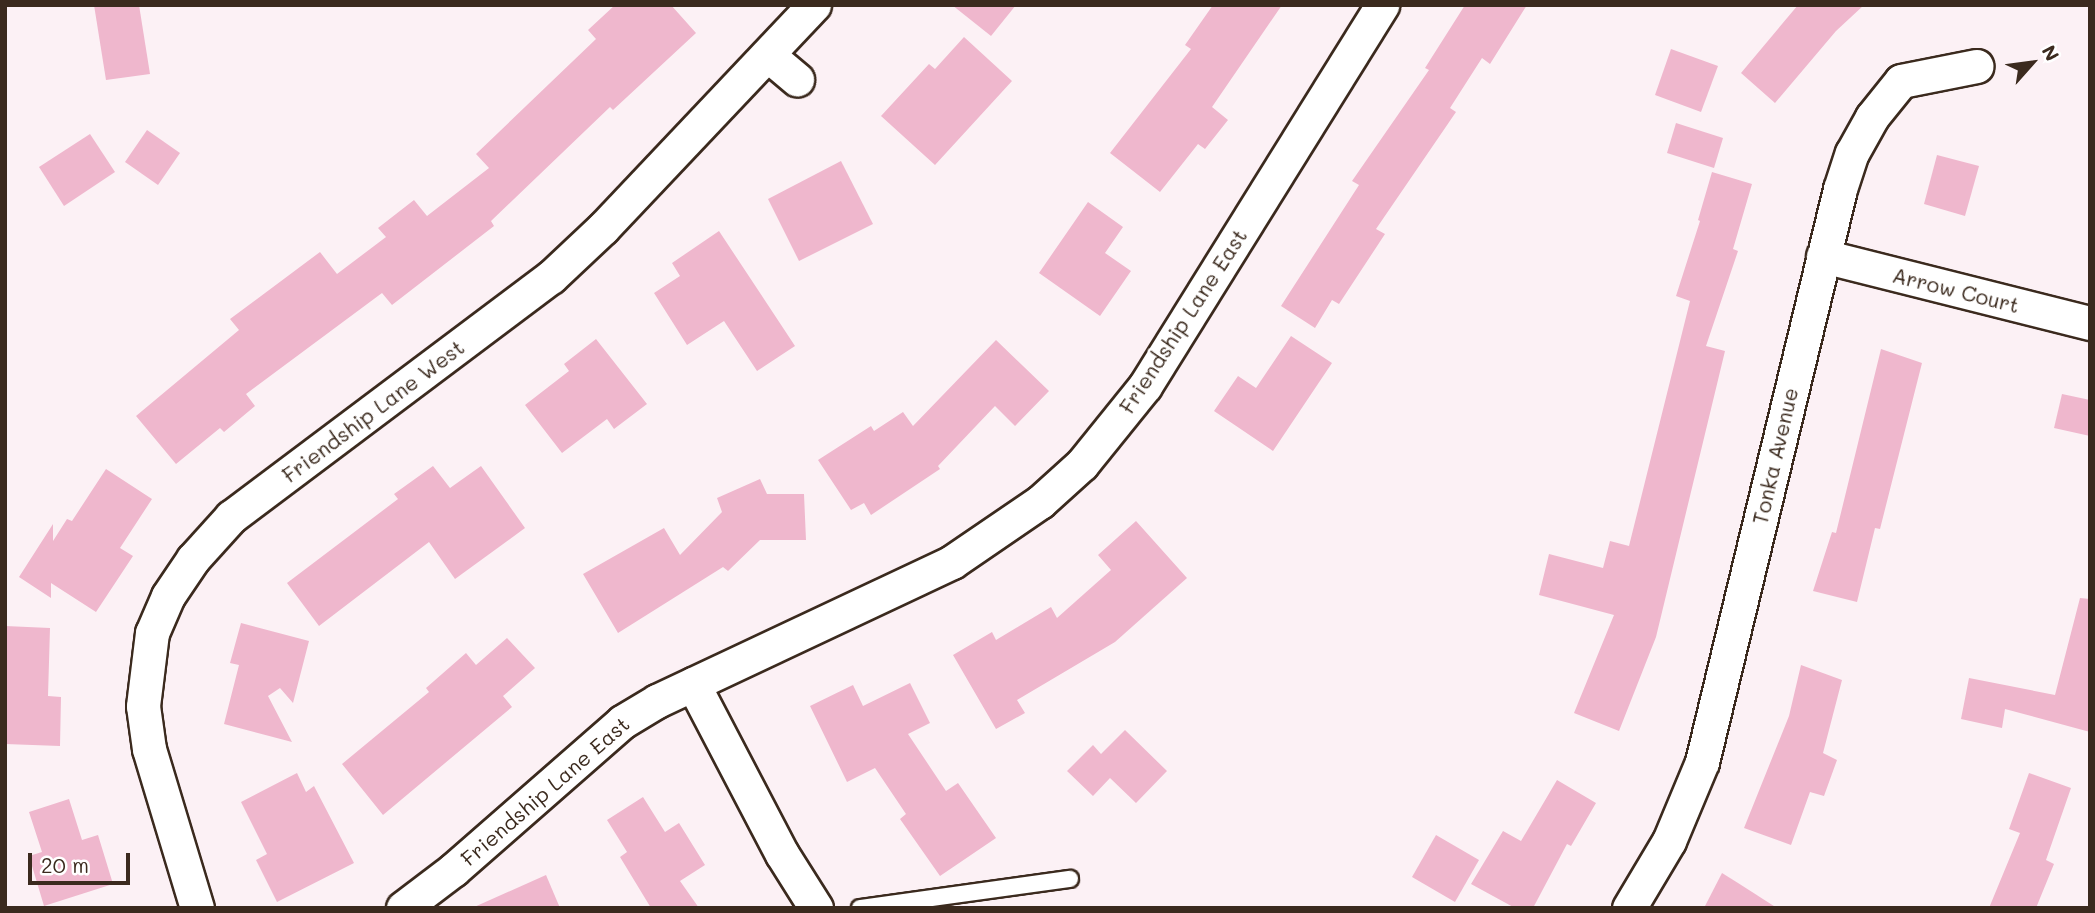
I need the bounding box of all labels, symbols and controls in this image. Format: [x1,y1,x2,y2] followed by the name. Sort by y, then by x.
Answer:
[1997,28,2067,98] north arrow
[2037,41,2065,65] text: N
[1114,224,1252,418] street label: Friendship Lane East
[1890,262,2022,318] street label: Arrow Court
[277,334,469,488] street label: Friendship Lane West
[1747,385,1803,527] street label: Tonka Avenue
[456,711,634,871] street label: Friendship Lane East
[32,839,133,883] scale bar
[41,851,89,878] text: 20 m

